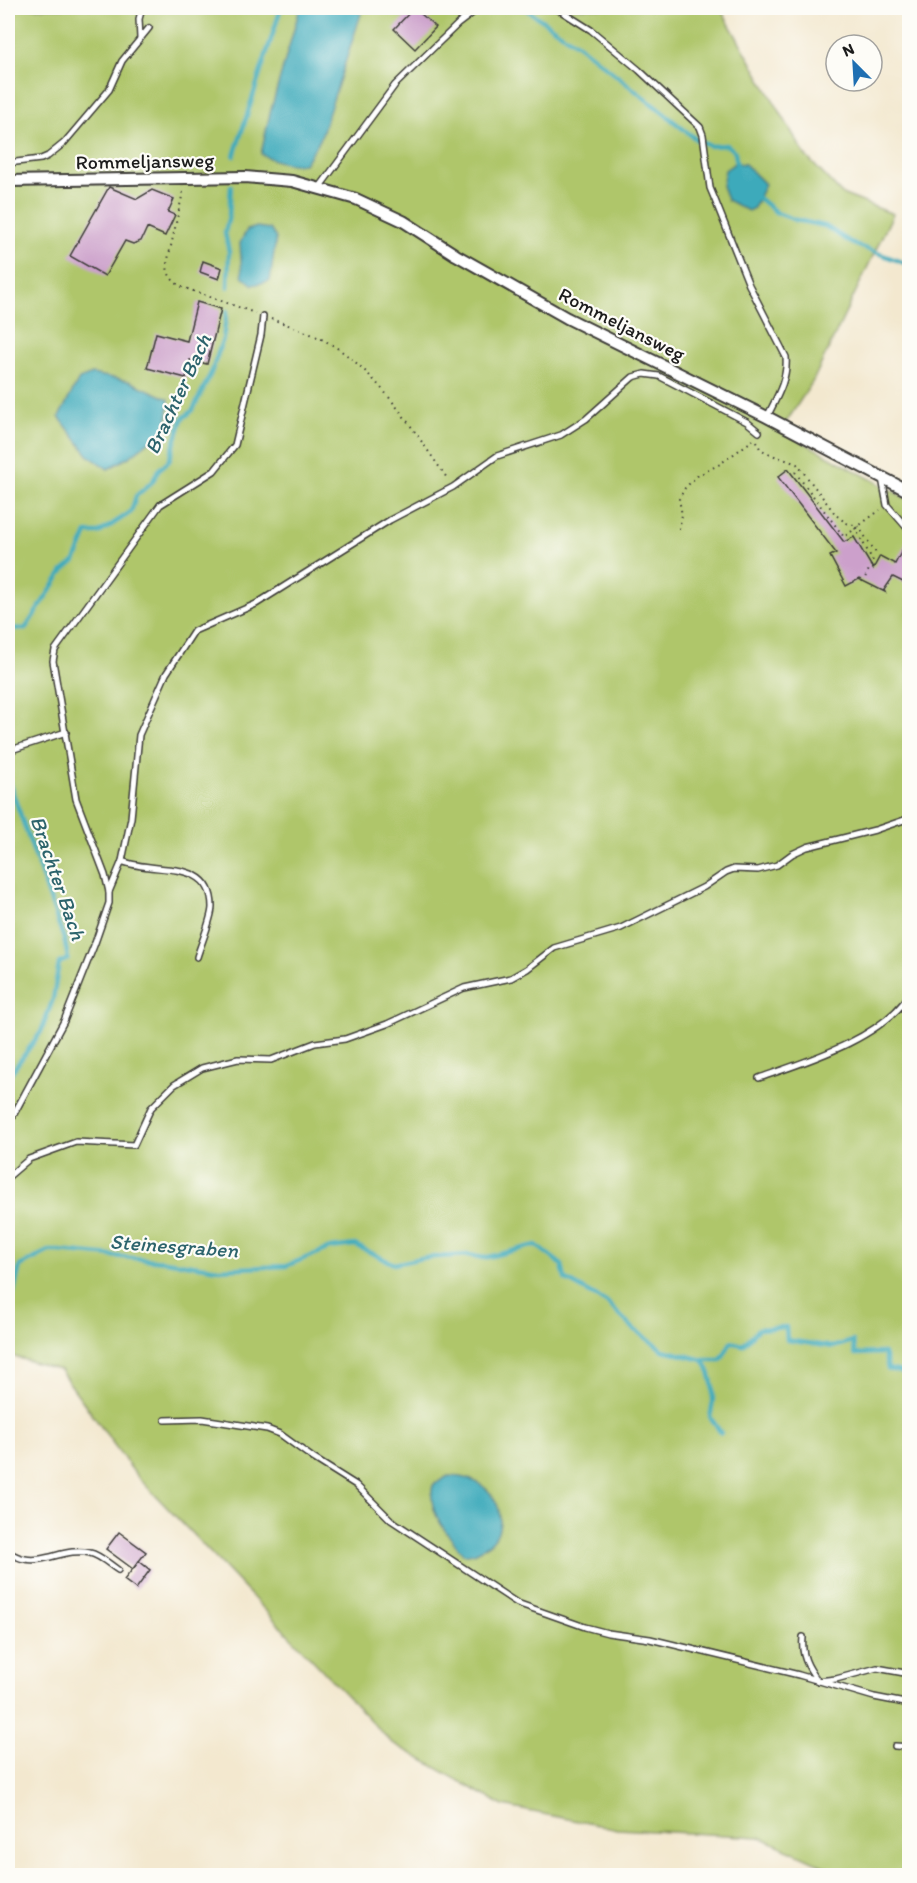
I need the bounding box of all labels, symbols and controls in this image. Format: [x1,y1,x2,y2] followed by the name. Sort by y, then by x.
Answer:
[824,33,884,93] north arrow
[839,39,857,61] text: N
[76,148,215,174] street label: Rommeljansweg
[555,282,690,367] street label: Rommeljansweg
[139,329,217,458] water label: Brachter Bach
[26,812,92,944] water label: Brachter Bach
[109,1229,239,1262] water label: Steinesgraben

